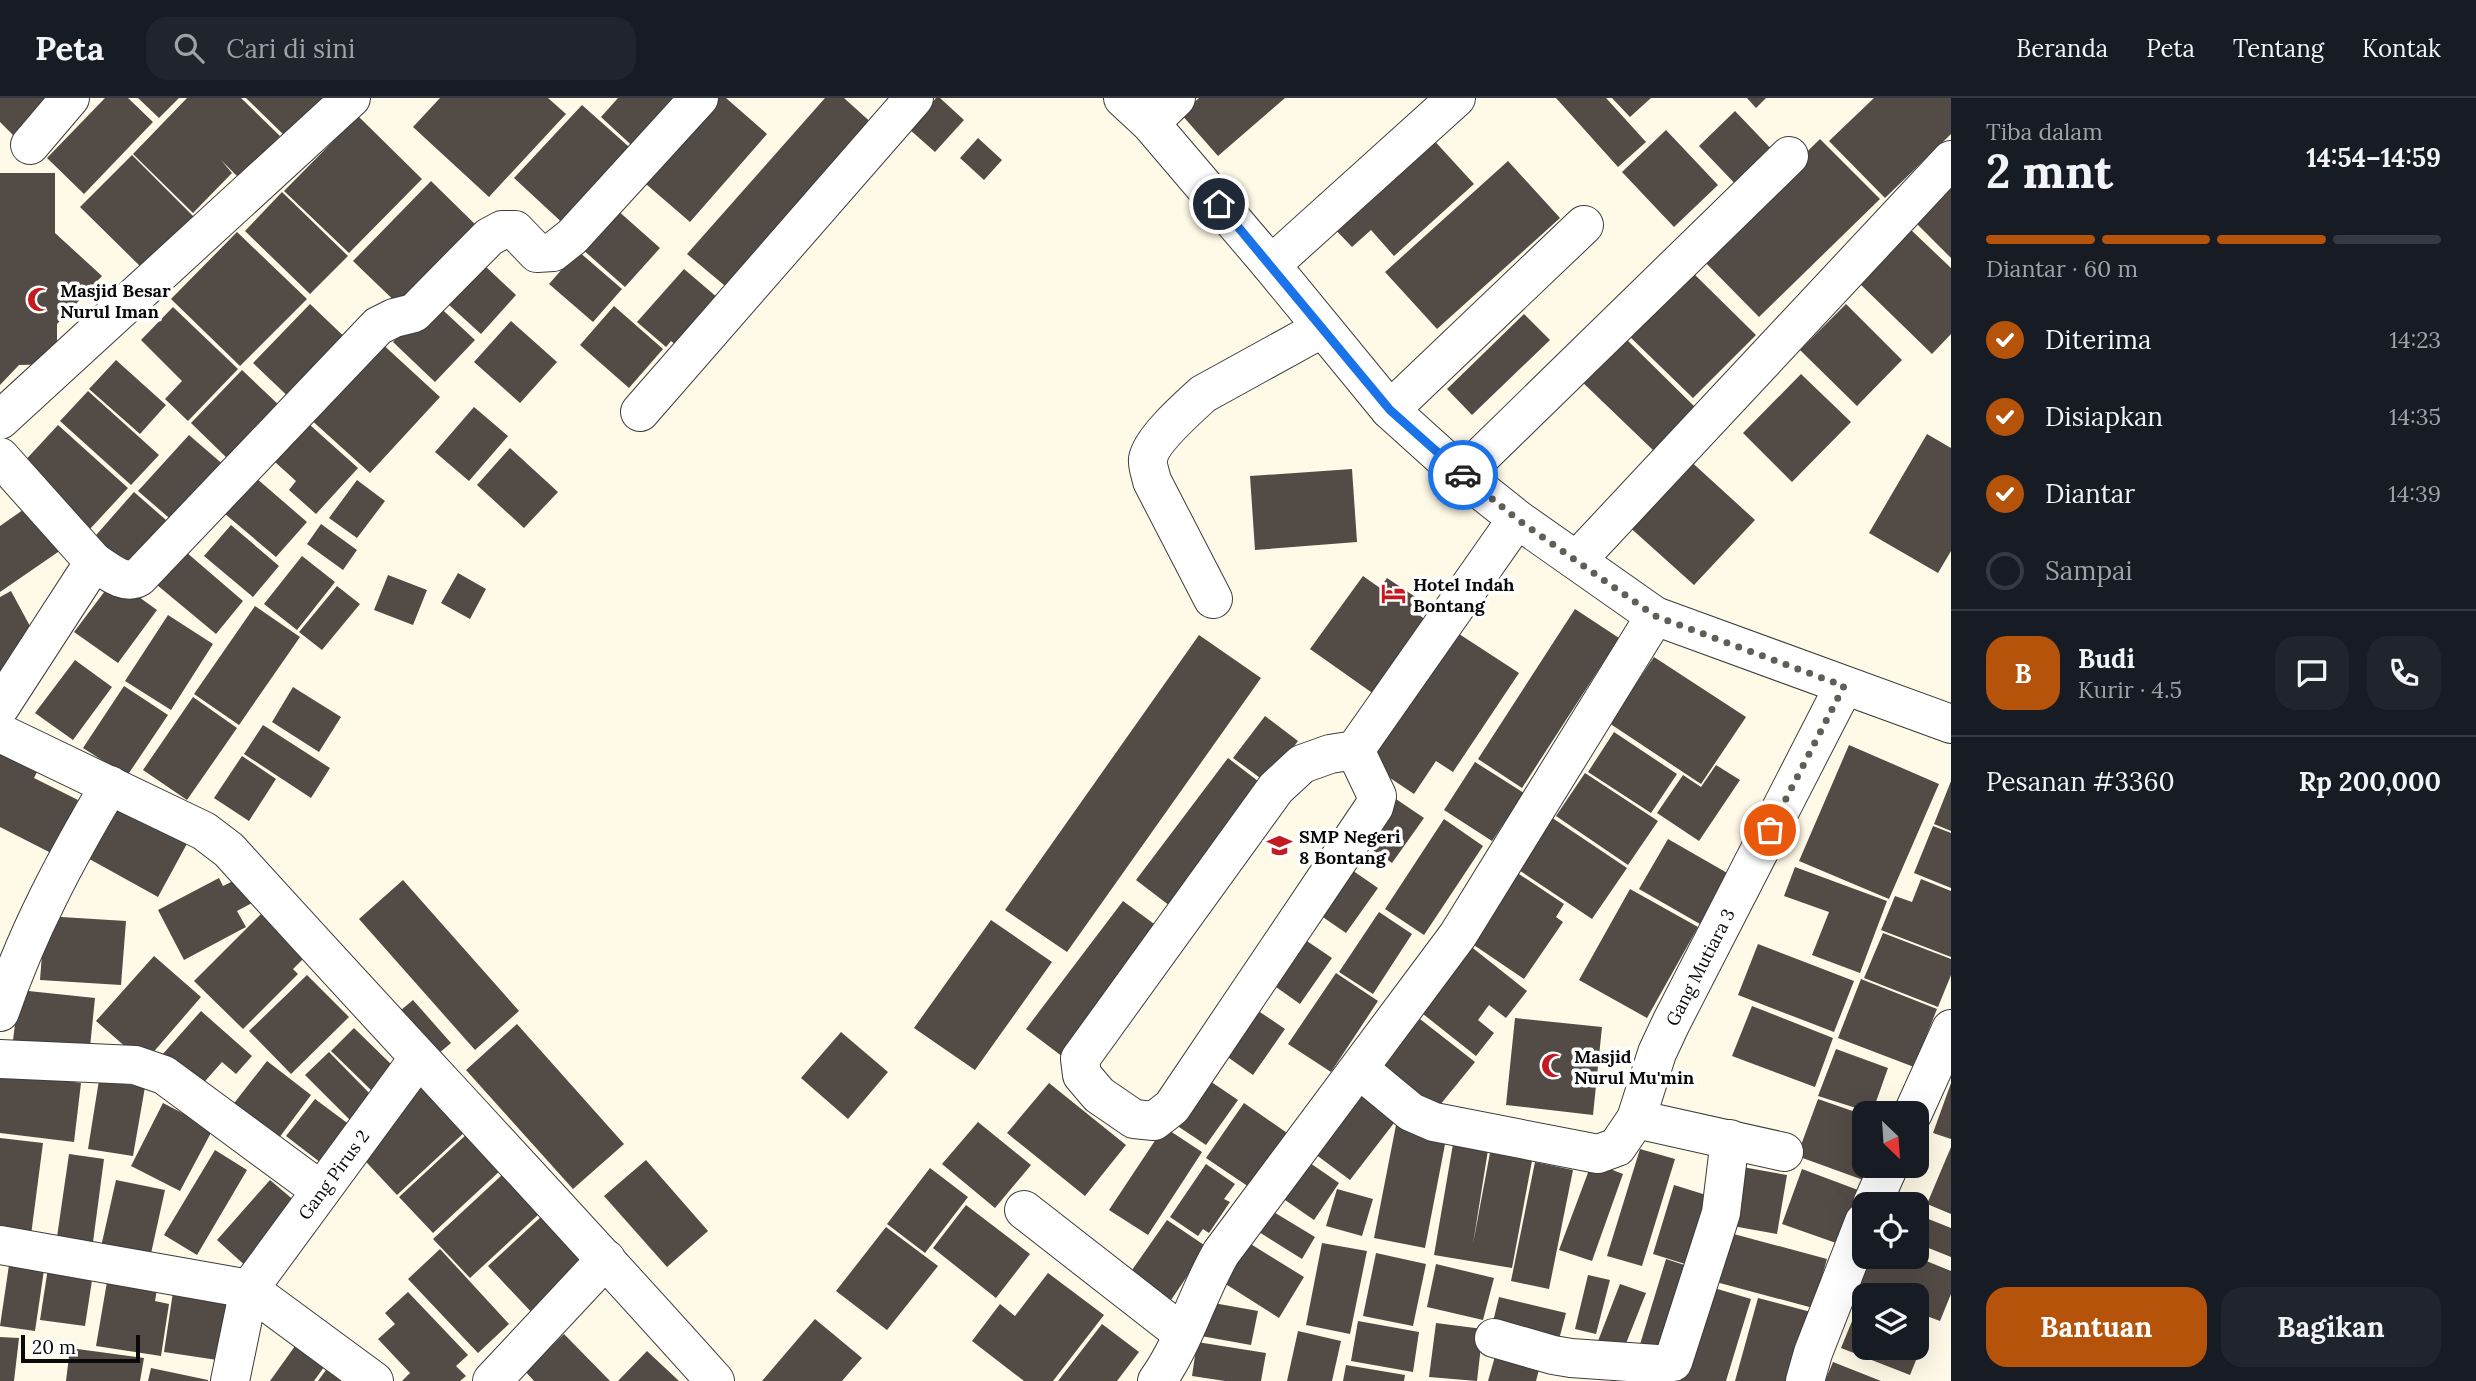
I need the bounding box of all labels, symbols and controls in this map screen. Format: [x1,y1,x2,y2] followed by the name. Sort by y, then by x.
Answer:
[146,17,636,80] search box
[35,27,104,69] text: Peta
[170,29,208,67] icon: search
[226,32,355,65] text: Cari di sini
[2016,33,2108,64] text: Beranda
[2146,33,2195,64] text: Peta
[2233,33,2324,64] text: Tentang
[2362,33,2441,64] text: Kontak
[1986,117,2103,146] text: Tiba dalam
[2306,141,2441,174] text: 14:54–14:59
[1986,142,2113,201] text: 2 mnt
[1189,174,1249,234] pin
[1200,185,1238,223] icon: home
[1986,254,2138,283] text: Diantar · 60 m
[60,279,171,323] place label: Masjid Besar Nurul Iman
[26,286,54,314] mosque icon: Masjid Besar Nurul Iman
[1986,321,2024,359] icon: check
[2045,323,2151,356] text: Diterima
[2390,325,2441,354] text: 14:23
[1986,398,2024,436] icon: check
[2045,400,2163,433] text: Disiapkan
[2389,402,2441,431] text: 14:35
[1428,440,1498,510] courier
[1444,456,1482,494] icon: car
[1986,475,2024,513] icon: check
[2045,477,2135,510] text: Diantar
[2388,479,2441,508] text: 14:39
[2045,554,2133,587] text: Sampai
[1413,573,1514,617] place label: Hotel Indah Bontang
[1379,580,1407,608] hotel icon: Hotel Indah Bontang
[2275,636,2349,710] button: chat
[2367,636,2441,710] button: phone
[2078,642,2135,675] text: Budi
[2014,657,2032,690] text: B
[2078,675,2182,704] text: Kurir · 4.5
[1986,765,2175,798] text: Pesanan #3360
[2299,765,2441,798] text: Rp 200,000
[1740,800,1800,860] pin
[1751,811,1789,849] icon: bag
[1299,825,1401,869] place label: SMP Negeri 8 Bontang
[1265,832,1293,860] school or university icon: SMP Negeri 8 Bontang
[1660,904,1739,1030] street label: Gang Mutiara 3
[1574,1045,1695,1089] place label: Masjid Nurul Mu'min
[1540,1052,1568,1080] mosque icon: Masjid Nurul Mu'min
[1852,1101,1928,1178] north arrow
[1852,1101,1929,1360] map controls
[292,1125,374,1224] street label: Gang Pirus 2
[1852,1192,1929,1269] button: locate
[1852,1283,1929,1360] button: layers
[1986,1287,2207,1367] button: Bantuan
[2221,1287,2441,1367] button: Bagikan
[21,1332,140,1364] scale bar
[32,1335,76,1359] text: 20 m

